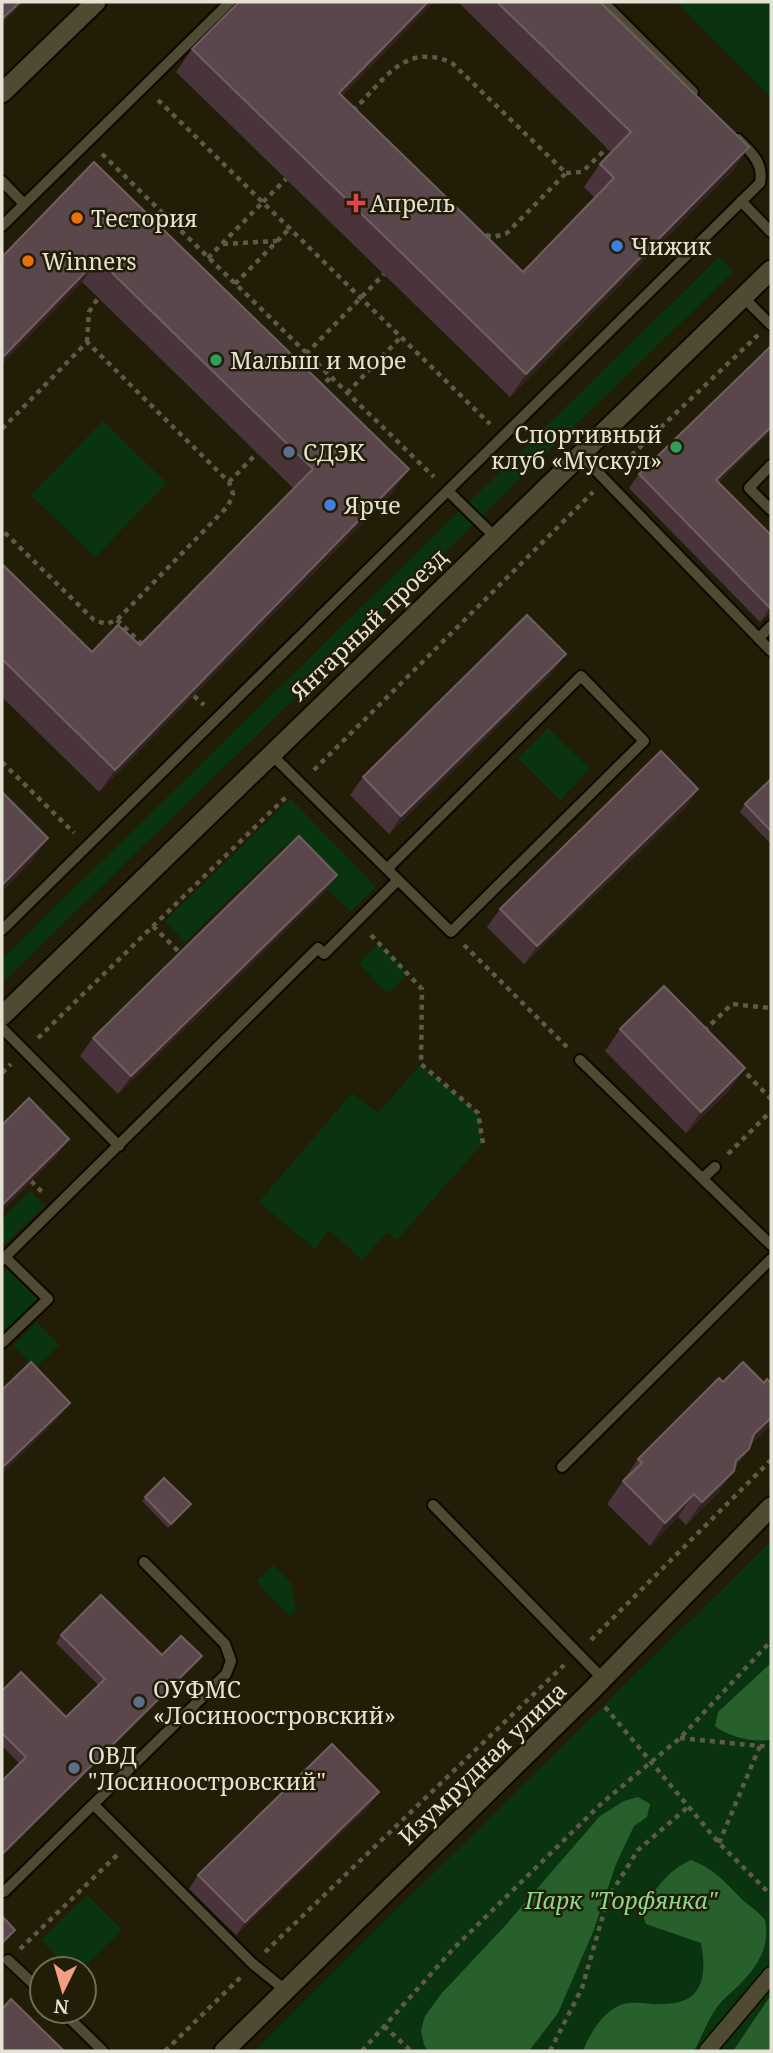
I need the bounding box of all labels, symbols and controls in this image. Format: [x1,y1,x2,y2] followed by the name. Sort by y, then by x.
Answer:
[370,187,455,219] place label: Апрель
[348,195,364,211] marker: Апрель
[91,202,198,234] place label: Тестория
[69,210,85,226] marker: Тестория
[631,230,712,262] place label: Чижик
[609,238,625,254] marker: Чижик
[42,245,137,277] place label: Winners
[20,253,36,269] marker: Winners
[230,344,406,376] place label: Малыш и море
[208,352,224,368] marker: Малыш и море
[491,418,662,476] place label: Спортивный клуб «Мускул»
[303,436,366,468] place label: СДЭК
[668,439,684,455] marker: Спортивный клуб «Мускул»
[281,444,297,460] marker: СДЭК
[343,489,401,521] place label: Ярче
[322,497,338,513] marker: Ярче
[282,541,453,708] street label: Янтарный проезд
[153,1673,396,1731] place label: ОУФМС «Лосиноостровский»
[391,1674,573,1852] street label: Изумрудная улица
[131,1694,147,1710] marker: ОУФМС «Лосиноостровский»
[88,1739,326,1797] place label: ОВД "Лосиноостровский"
[66,1760,82,1776] marker: ОВД "Лосиноостровский"
[524,1884,719,1916] park label: Парк "Торфянка"
[28,1955,98,2025] north arrow
[53,1993,70,2021] text: N

